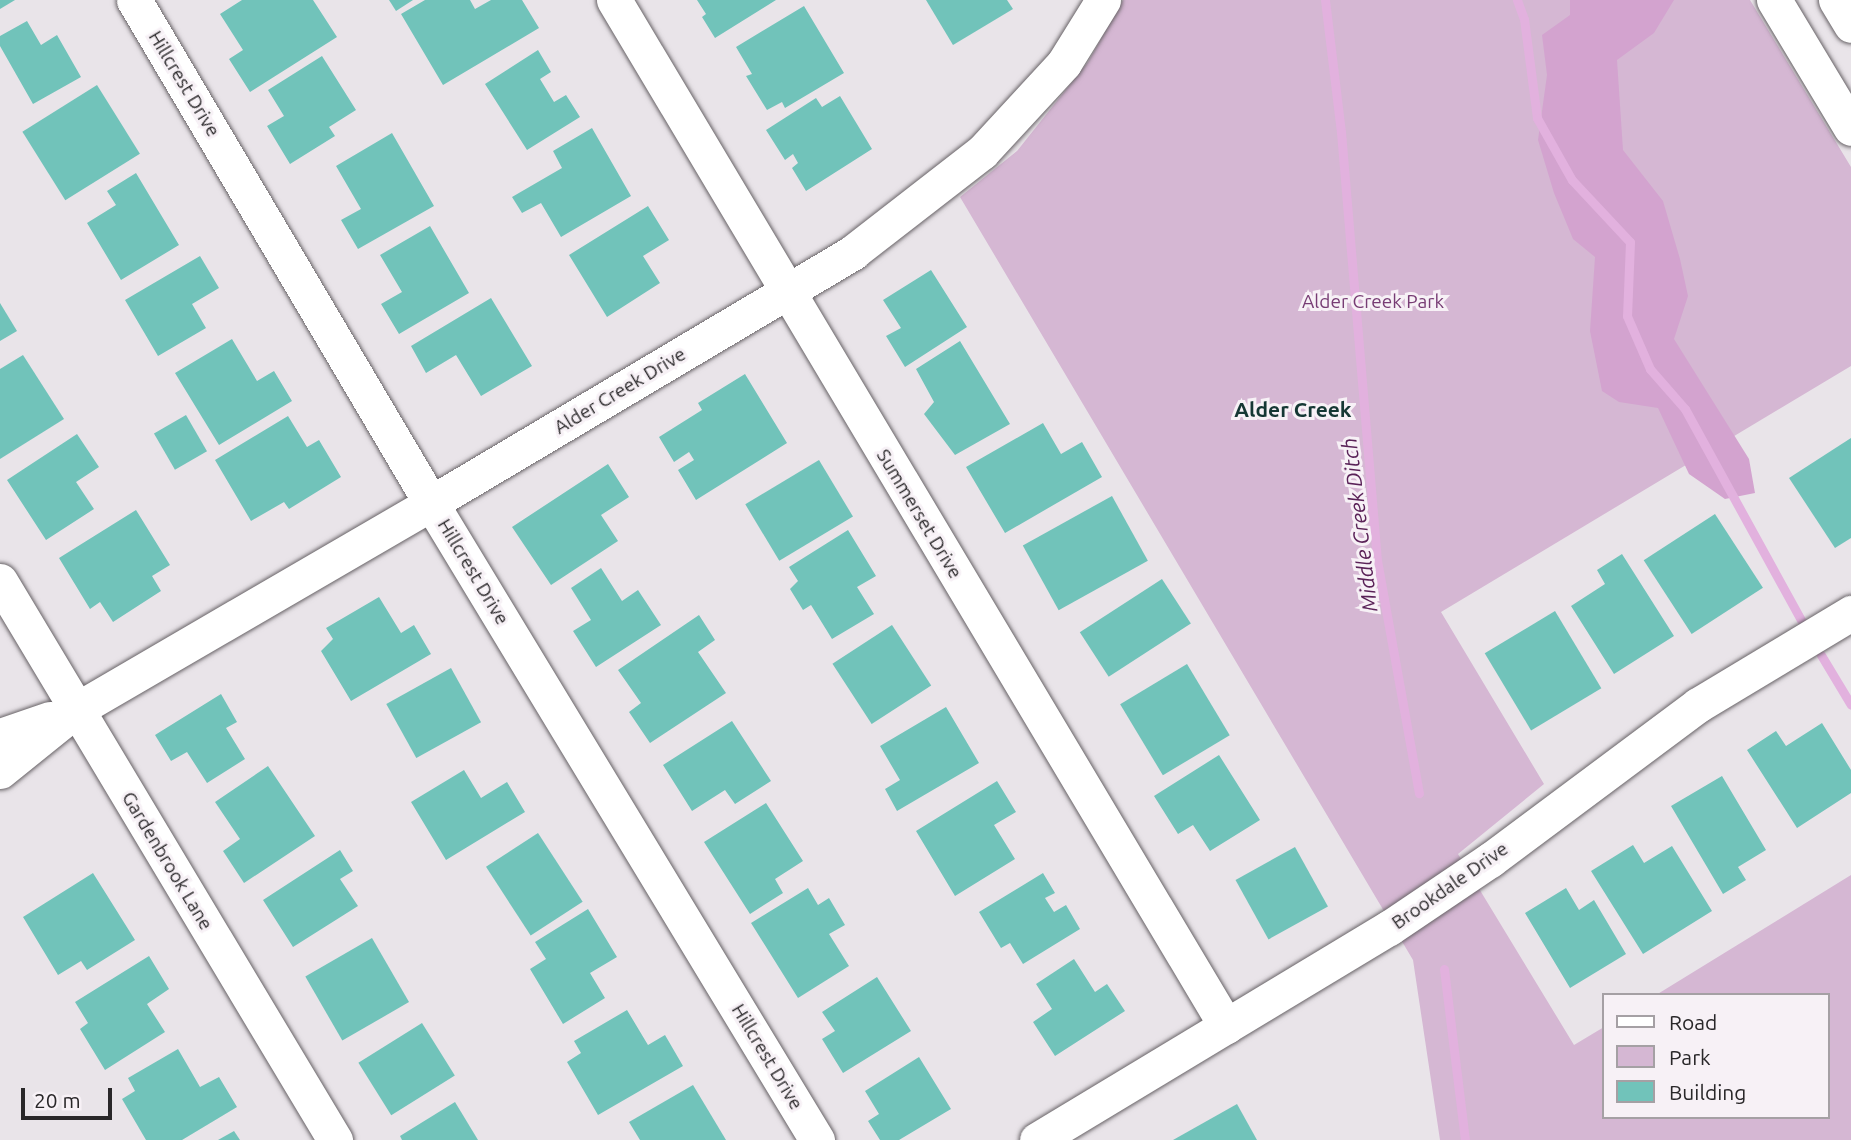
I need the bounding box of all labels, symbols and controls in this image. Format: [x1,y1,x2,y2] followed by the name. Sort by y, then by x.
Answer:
[144,27,224,141] street label: Hillcrest Drive
[1302,291,1444,313] park label: Alder Creek Park
[550,343,690,439] street label: Alder Creek Drive
[1234,396,1352,422] district label: Alder Creek
[1336,437,1382,613] water label: Middle Creek Ditch
[871,445,967,583] street label: Summerset Drive
[433,515,513,629] street label: Hillcrest Drive
[117,788,217,934] street label: Gardenbrook Lane
[1388,838,1512,934] street label: Brookdale Drive
[1602,993,1830,1119] legend
[727,1000,807,1114] street label: Hillcrest Drive
[1669,1010,1717,1034] text: Road
[1669,1045,1711,1069] text: Park
[24,1074,116,1118] scale bar
[1669,1080,1746,1104] text: Building
[34,1088,81,1112] text: 20 m

